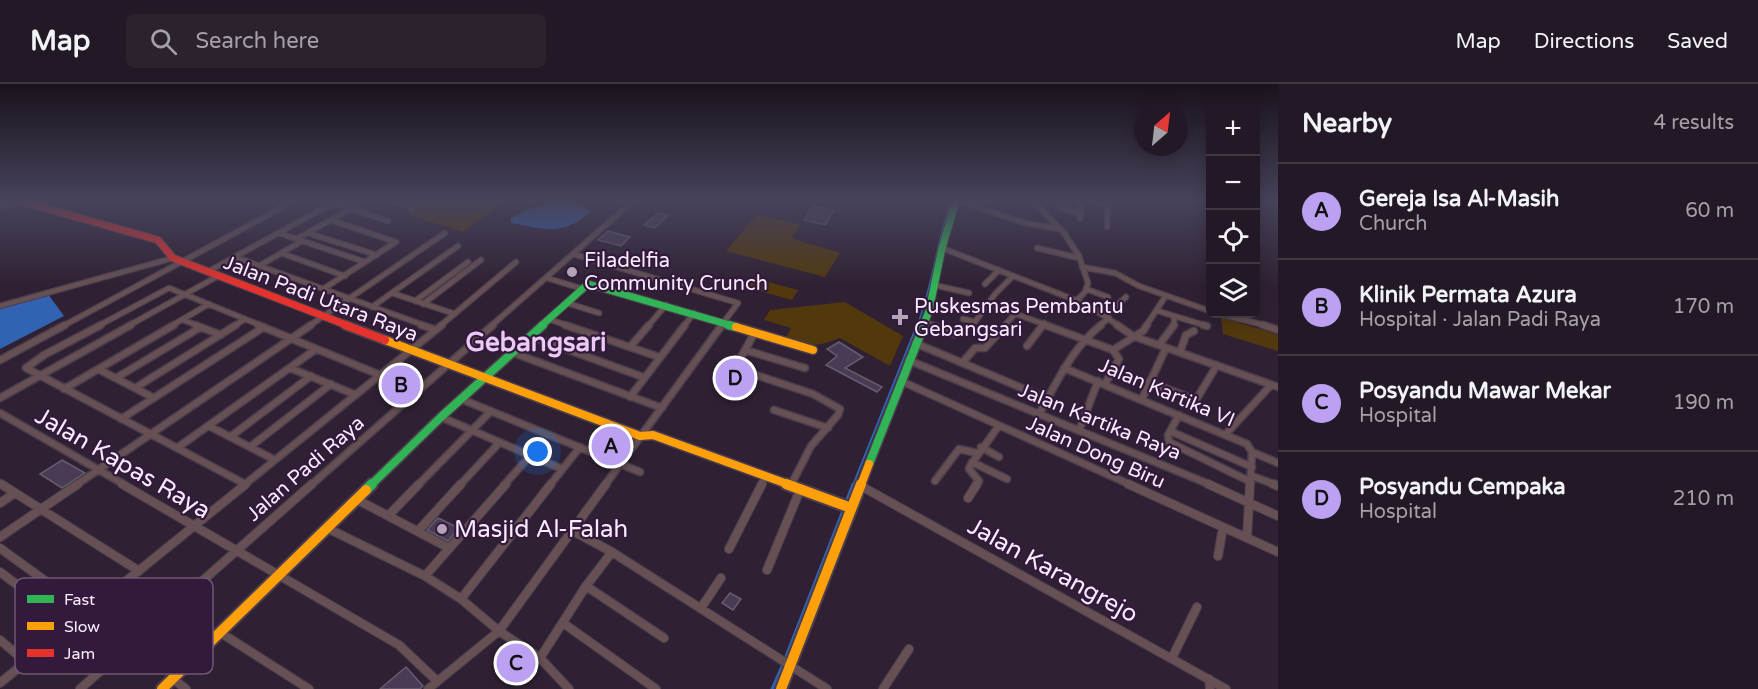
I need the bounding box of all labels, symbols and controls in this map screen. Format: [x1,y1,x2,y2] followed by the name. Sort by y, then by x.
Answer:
[126,14,546,68] search box
[30,24,90,58] text: Map
[147,25,180,58] icon: search
[195,28,319,54] text: Search here
[1455,29,1501,54] text: Map
[1534,29,1634,54] text: Directions
[1667,29,1728,54] text: Saved
[1134,102,1188,156] north arrow
[1206,102,1260,318] map controls
[1206,102,1260,156] button: +
[1302,108,1392,139] text: Nearby
[1654,111,1734,135] text: 4 results
[1206,156,1260,210] button: −
[1359,186,1559,212] text: Gereja Isa Al-Masih
[1314,199,1329,223] text: A
[1685,199,1734,223] text: 60 m
[1206,210,1260,264] button: locate
[1359,212,1427,236] text: Church
[584,249,768,296] place label: Filadelfia Community Crunch
[220,251,421,347] street label: Jalan Padi Utara Raya
[1206,264,1260,318] button: layers
[565,265,579,279] marker: Filadelfia Community Crunch
[1359,282,1577,308] text: Klinik Permata Azura
[914,295,1124,342] place label: Puskesmas Pembantu Gebangsari
[1315,295,1328,319] text: B
[1673,295,1734,319] text: 170 m
[891,308,909,326] marker: Puskesmas Pembantu Gebangsari
[1359,308,1601,332] text: Hospital · Jalan Padi Raya
[465,327,607,358] district label: Gebangsari
[1095,353,1238,432] street label: Jalan Kartika VI
[716,356,754,400] pin: D
[382,362,420,408] pin: B
[1015,378,1185,466] street label: Jalan Kartika Raya
[1359,378,1611,404] text: Posyandu Mawar Mekar
[1315,391,1328,415] text: C
[1673,391,1734,415] text: 190 m
[30,401,216,525] street label: Jalan Kapas Raya
[1359,404,1437,428] text: Hospital
[242,411,369,526] street label: Jalan Padi Raya
[1022,412,1169,494] street label: Jalan Dong Biru
[592,424,630,469] pin: A
[523,437,552,466] your location
[1359,474,1566,500] text: Posyandu Cempaka
[1314,487,1329,511] text: D
[1673,487,1734,511] text: 210 m
[1359,500,1437,524] text: Hospital
[963,512,1143,629] street label: Jalan Karangrejo
[454,515,628,544] place label: Masjid Al-Falah
[435,522,449,536] marker: Masjid Al-Falah
[15,578,213,674] legend
[64,590,95,610] text: Fast
[64,617,100,637] text: Slow
[496,640,536,686] pin: C
[64,644,95,664] text: Jam

